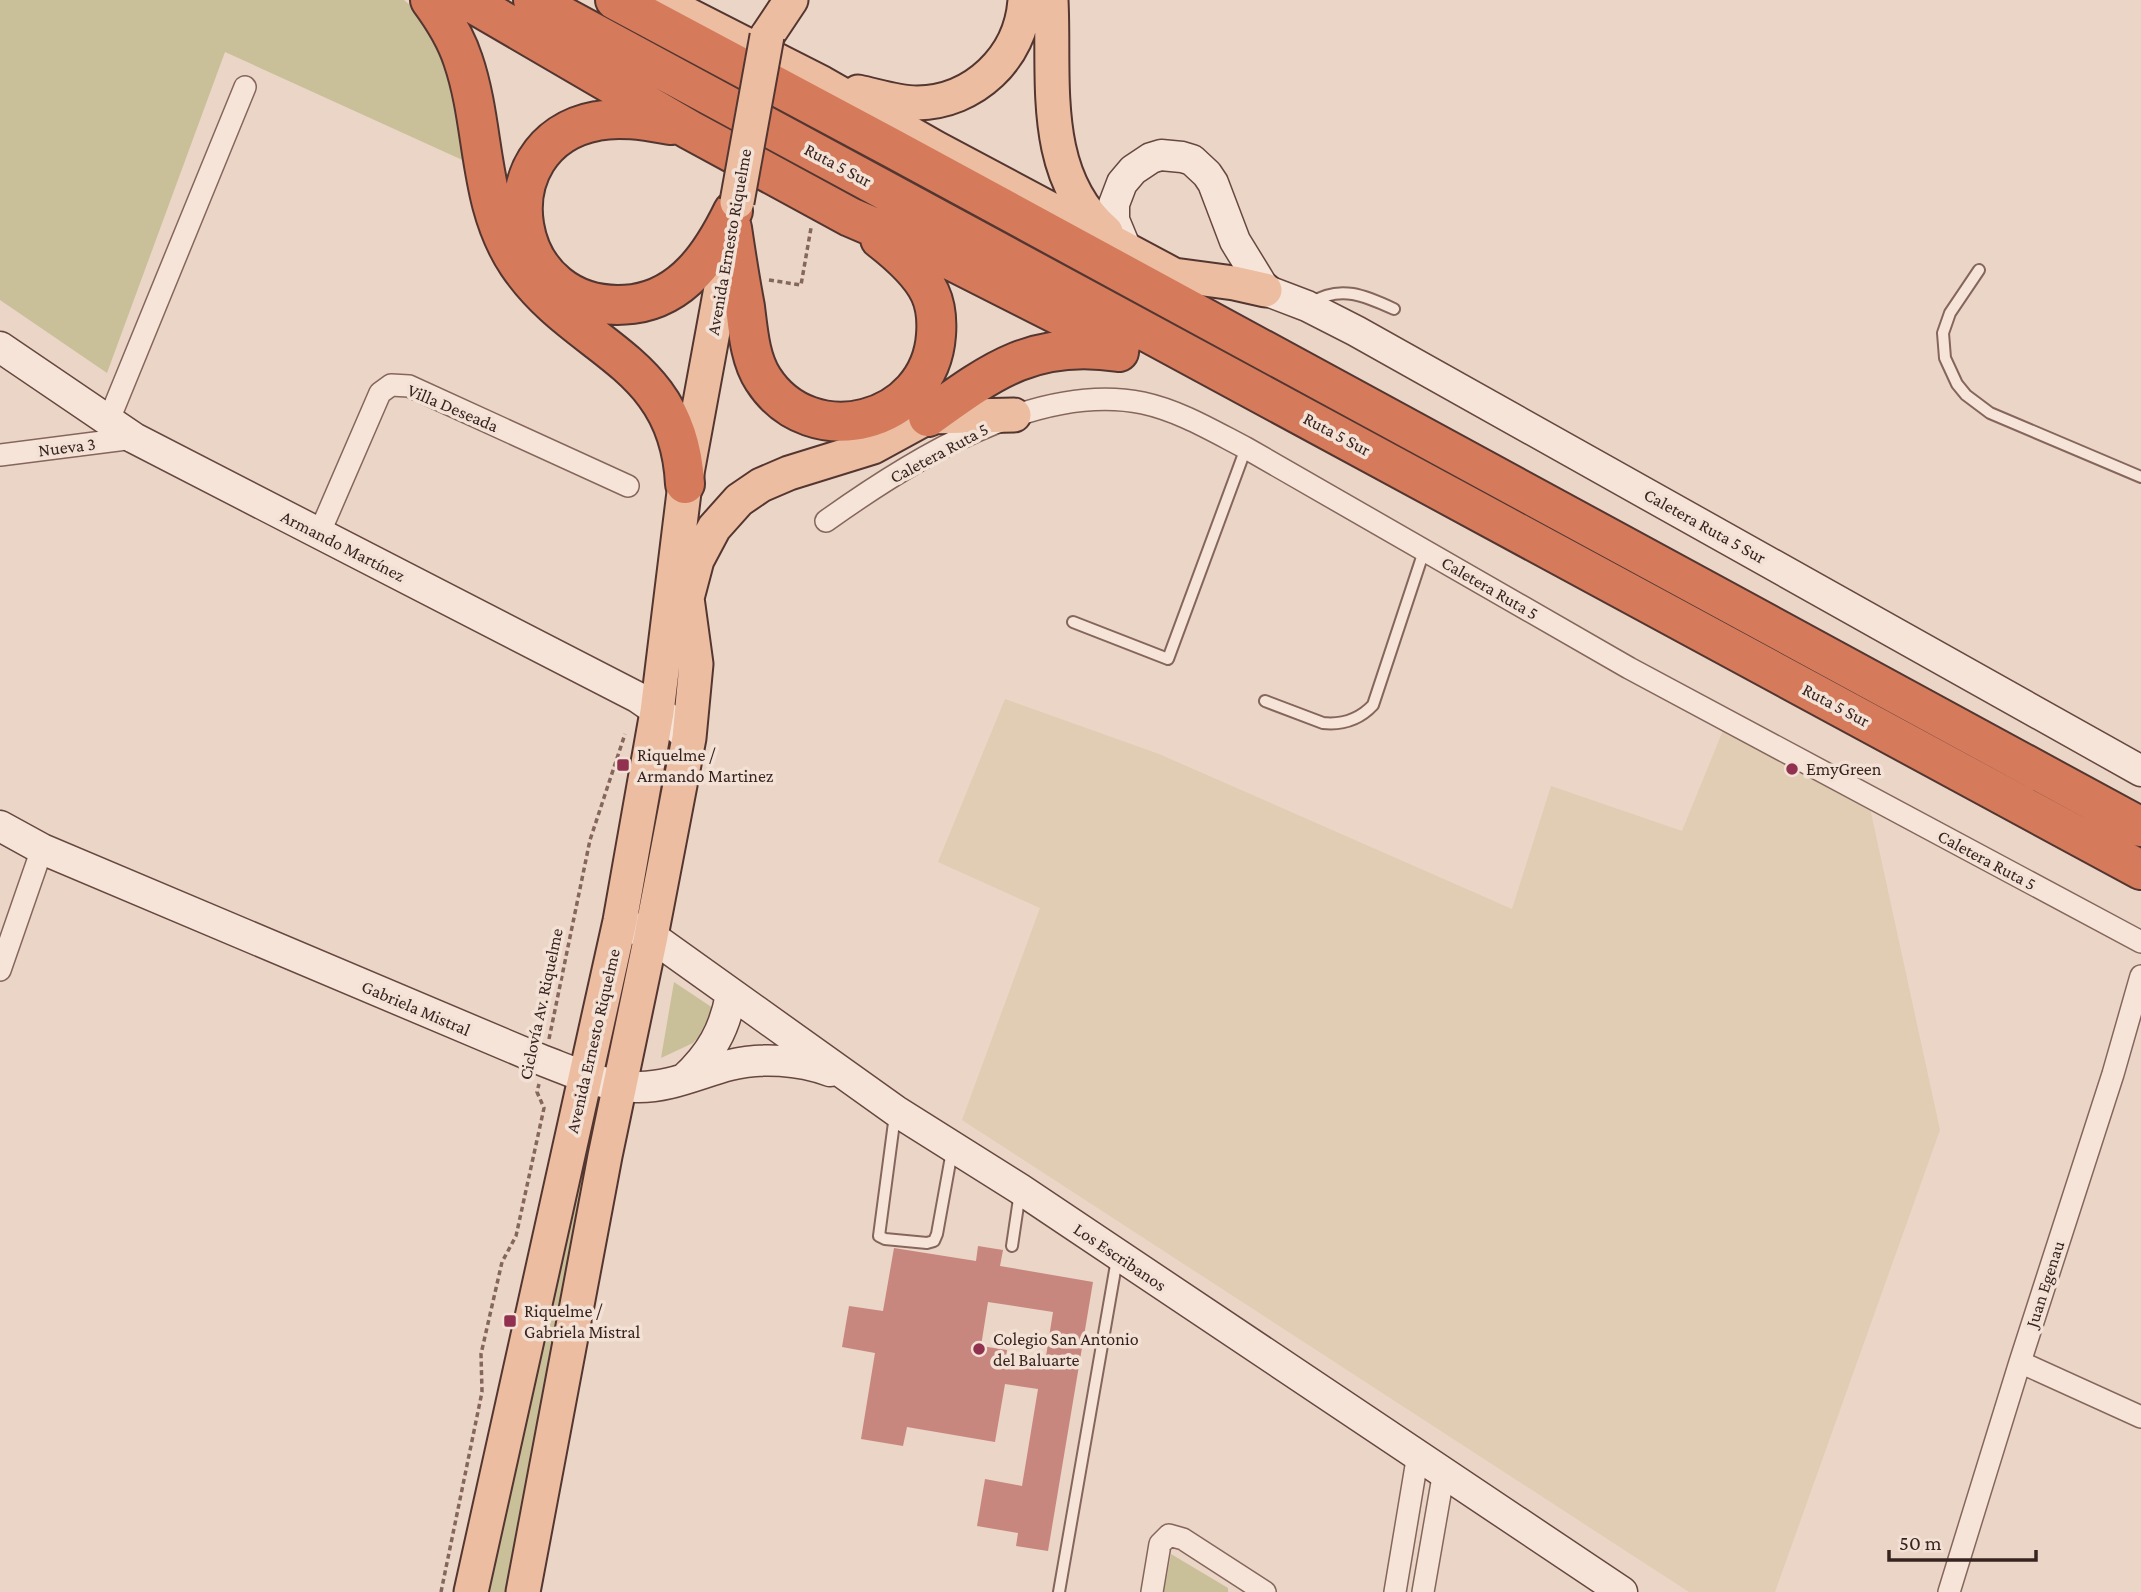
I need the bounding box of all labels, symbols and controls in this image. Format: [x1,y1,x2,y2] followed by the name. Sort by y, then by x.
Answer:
[801,139,876,191] street label: Ruta 5 Sur
[703,147,755,337] street label: Avenida Ernesto Riquelme
[405,380,501,436] street label: Villa Deseada
[1300,408,1375,460] street label: Ruta 5 Sur
[886,419,992,487] street label: Caletera Ruta 5
[37,434,97,460] street label: Nueva 3
[1641,484,1770,568] street label: Caletera Ruta 5 Sur
[278,506,409,586] street label: Armando Martínez
[1438,552,1542,624] street label: Caletera Ruta 5
[1799,679,1874,731] street label: Ruta 5 Sur
[637,745,774,786] place label: Riquelme / Armando Martinez
[615,757,631,773] marker: Riquelme / Armando Martinez
[1806,759,1882,779] place label: EmyGreen
[1784,761,1800,777] marker: EmyGreen
[1934,826,2040,894] street label: Caletera Ruta 5
[515,926,567,1082] street label: Ciclovía Av. Riquelme
[562,947,624,1135] street label: Avenida Ernesto Riquelme
[359,976,474,1040] street label: Gabriela Mistral
[1070,1219,1170,1295] street label: Los Escribanos
[2021,1238,2069,1332] street label: Juan Egenau
[524,1301,640,1342] place label: Riquelme / Gabriela Mistral
[502,1313,518,1329] marker: Riquelme / Gabriela Mistral
[993,1329,1139,1370] place label: Colegio San Antonio del Baluarte
[971,1341,987,1357] marker: Colegio San Antonio del Baluarte
[1889,1518,2036,1562] scale bar
[1899,1531,1942,1555] text: 50 m

